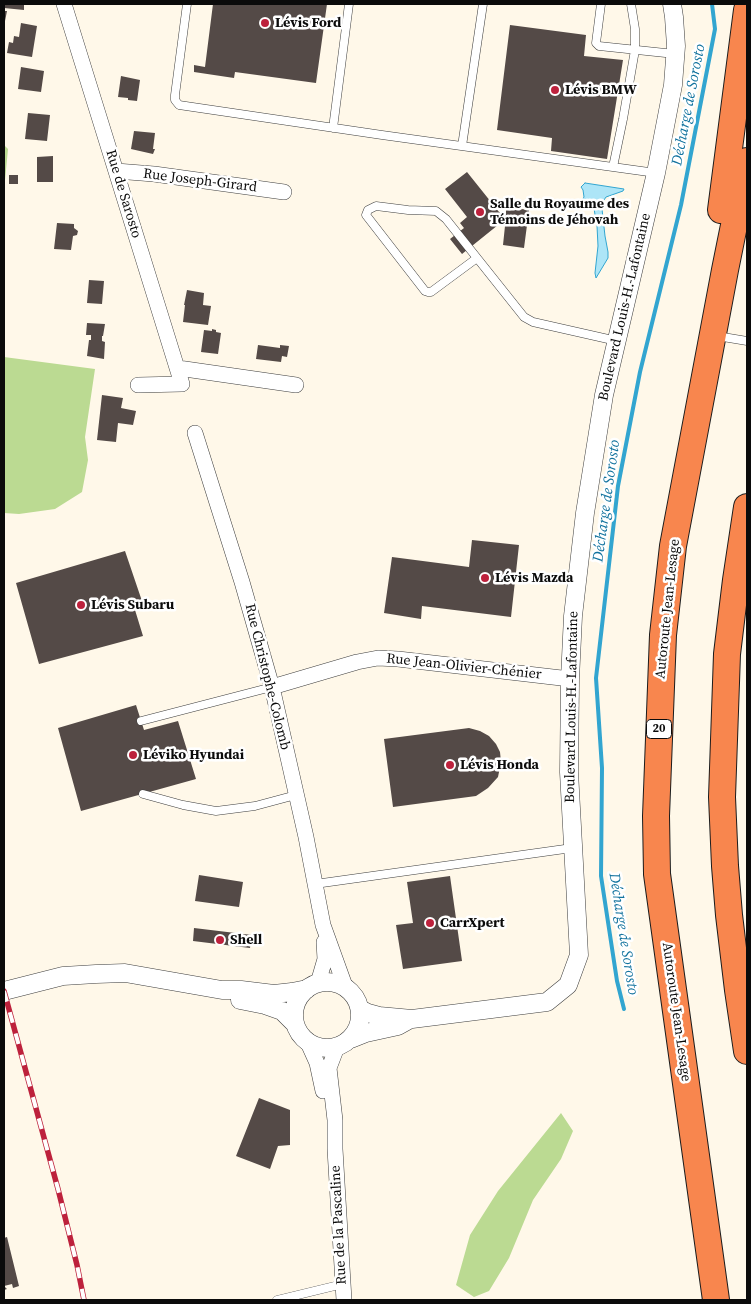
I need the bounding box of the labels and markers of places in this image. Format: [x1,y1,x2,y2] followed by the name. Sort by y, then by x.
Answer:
[275,15,341,31] place label: Lévis Ford
[259,17,271,29] marker: Lévis Ford
[565,82,637,98] place label: Lévis BMW
[549,84,561,96] marker: Lévis BMW
[490,196,629,228] place label: Salle du Royaume des Témoins de Jéhovah
[474,206,486,218] marker: Salle du Royaume des Témoins de Jéhovah
[495,570,573,586] place label: Lévis Mazda
[479,572,491,584] marker: Lévis Mazda
[91,597,174,613] place label: Lévis Subaru
[75,599,87,611] marker: Lévis Subaru
[143,747,244,763] place label: Léviko Hyundai
[127,749,139,761] marker: Léviko Hyundai
[460,757,539,773] place label: Lévis Honda
[444,759,456,771] marker: Lévis Honda
[440,915,505,931] place label: CarrXpert
[424,917,436,929] marker: CarrXpert
[230,932,262,948] place label: Shell
[214,934,226,946] marker: Shell

